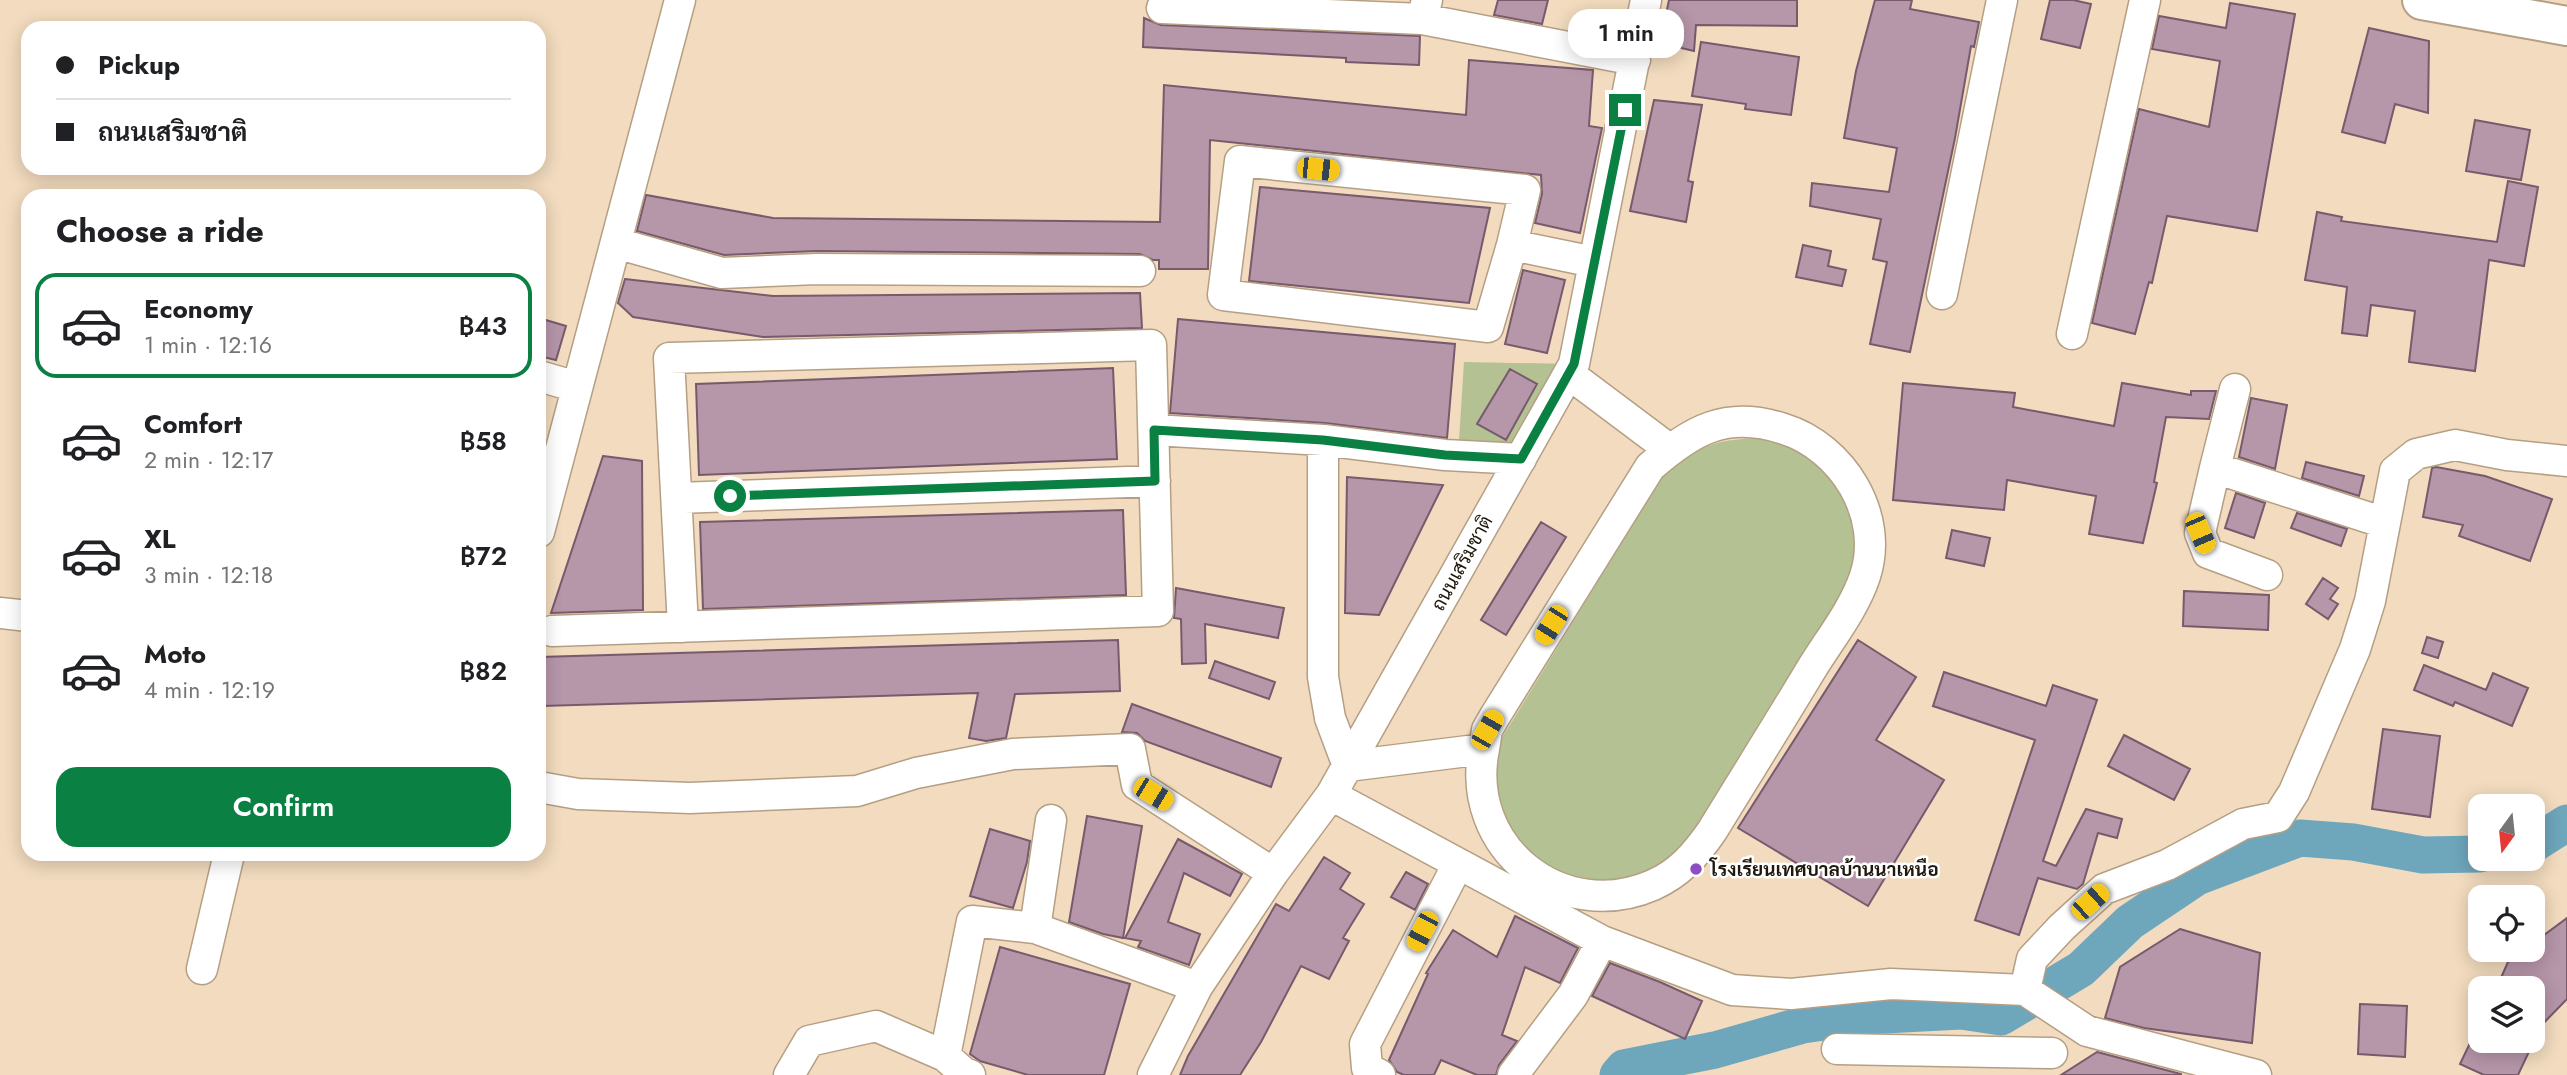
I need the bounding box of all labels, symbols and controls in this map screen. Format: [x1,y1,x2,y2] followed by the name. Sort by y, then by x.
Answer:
[1567,8,1683,57] callout: 1 min
[1598,16,1654,50] text: 1 min
[98,46,180,84] text: Pickup
[1609,94,1641,126] route end
[98,113,247,151] text: ถนนเสริมชาติ
[1297,156,1340,182] car
[56,208,264,254] text: Choose a ride
[144,290,253,328] text: Economy
[60,294,123,357] icon: car
[459,307,507,345] text: ฿43
[144,328,272,362] text: 1 min · 12:16
[144,405,242,443] text: Comfort
[60,409,123,472] icon: car
[460,422,507,460] text: ฿58
[144,443,273,477] text: 2 min · 12:17
[714,480,746,512] route start
[1425,510,1499,616] street label: ถนนเสริมชาติ
[2183,510,2218,556] car
[144,520,176,558] text: XL
[60,524,123,587] icon: car
[460,537,507,575] text: ฿72
[144,558,273,592] text: 3 min · 12:18
[1531,602,1572,648] car
[144,635,206,673] text: Moto
[60,639,123,702] icon: car
[459,652,507,690] text: ฿82
[144,673,275,707] text: 4 min · 12:19
[1468,707,1507,753] car
[56,767,511,847] button: Confirm
[1130,774,1177,814] car
[2468,794,2544,872] north arrow
[2468,794,2545,1053] map controls
[1709,856,1939,883] place label: โรงเรียนเทศบาลบ้านนาเหนือ
[1688,861,1704,877] marker: โรงเรียนเทศบาลบ้านนาเหนือ
[2068,880,2113,924] car
[2468,885,2545,962] button: locate
[1403,908,1442,954] car
[2468,976,2545,1053] button: layers

